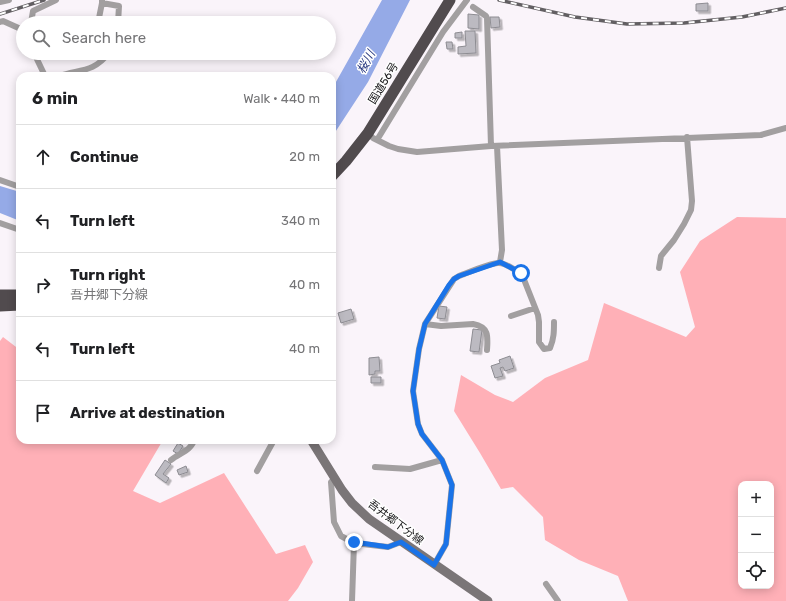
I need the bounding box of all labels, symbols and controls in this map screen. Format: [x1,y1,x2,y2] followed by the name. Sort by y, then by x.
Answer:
[16,16,336,60] search box
[30,27,52,49] icon: search
[62,29,146,47] text: Search here
[354,46,379,76] water label: 桜川
[366,60,401,106] street label: 国道56号
[32,88,78,108] text: 6 min
[243,91,320,106] text: Walk · 440 m
[32,146,54,168] icon: ahead
[70,148,139,166] text: Continue
[289,149,320,164] text: 20 m
[32,210,54,232] icon: left
[70,212,135,230] text: Turn left
[281,213,320,228] text: 340 m
[512,264,530,282] route start
[70,266,145,284] text: Turn right
[32,274,54,296] icon: right
[289,277,320,292] text: 40 m
[70,287,148,302] text: 吾井郷下分線
[32,338,54,360] icon: left
[70,340,135,358] text: Turn left
[289,341,320,356] text: 40 m
[32,402,54,424] icon: arrive
[70,404,225,422] text: Arrive at destination
[738,481,774,589] map controls
[738,481,774,517] button: +
[365,497,426,547] street label: 吾井郷下分線
[738,517,774,553] button: −
[345,533,363,551] route end
[738,553,774,589] button: locate

